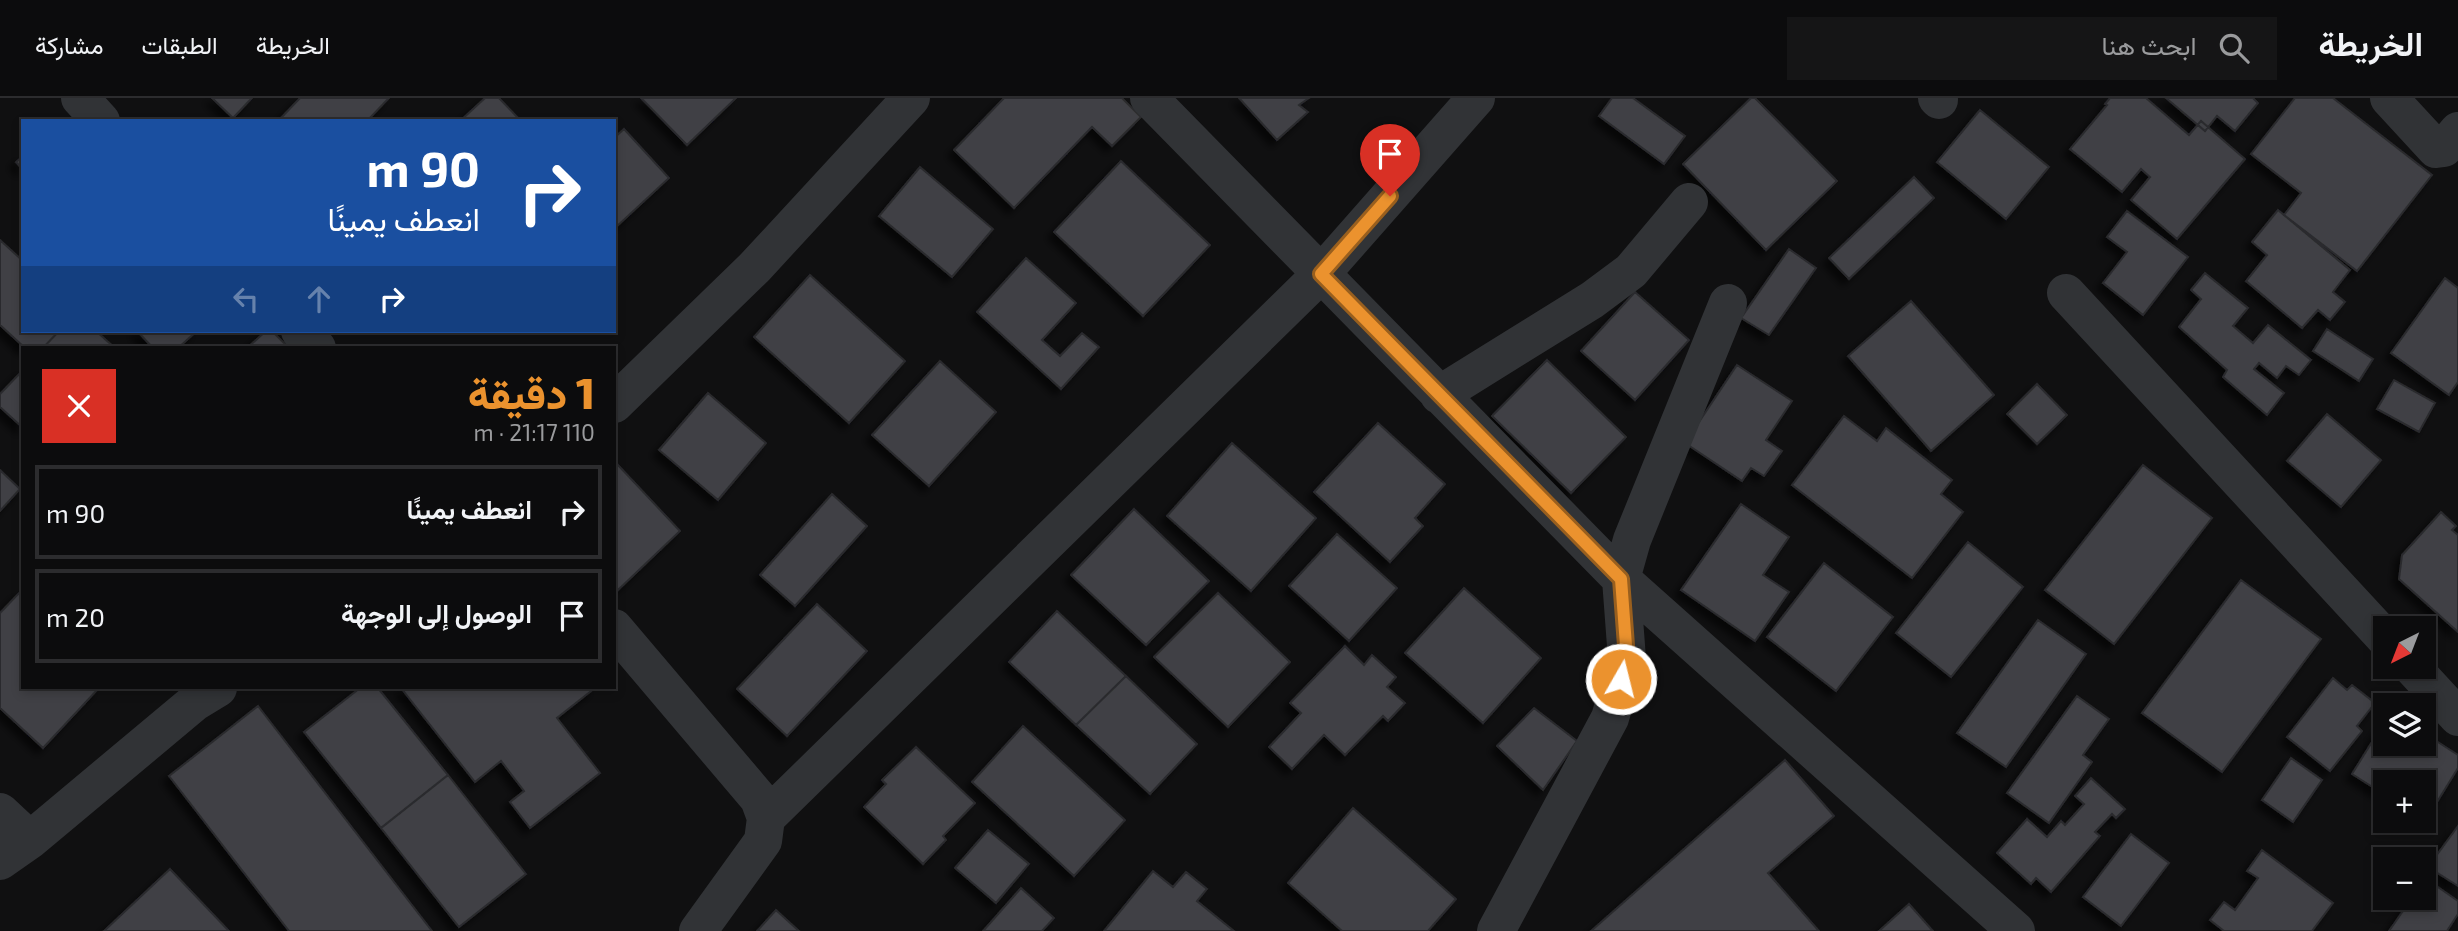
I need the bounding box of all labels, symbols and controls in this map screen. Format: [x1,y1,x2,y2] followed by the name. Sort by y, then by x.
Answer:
[1787,17,2277,80] search box
[2319,23,2423,63] text: الخريطة
[2102,29,2197,60] text: ابحث هنا
[2215,29,2253,67] icon: search
[35,30,103,59] text: مشاركة
[141,30,218,59] text: الطبقات
[256,30,330,59] text: الخريطة
[1360,124,1420,196] pin
[1371,135,1409,173] icon: arrive
[366,138,480,197] text: 90 m
[504,147,595,238] icon: right
[328,199,480,237] text: انعطف يمينًا
[227,280,265,318] icon: left
[300,280,338,318] icon: ahead
[373,280,411,318] icon: right
[468,367,595,417] text: 1 دقيقة
[42,369,116,443] button: close
[473,418,595,446] text: 110 m · 21:17
[407,493,532,524] text: انعطف يمينًا
[553,493,591,531] icon: right
[46,497,105,528] text: 90 m
[341,597,532,628] text: الوصول إلى الوجهة
[553,597,591,635] icon: arrive
[46,601,105,632] text: 20 m
[2373,616,2436,679] north arrow
[2373,616,2436,910] map controls
[1584,642,1658,716] position arrow
[2373,693,2436,756] button: layers
[2373,770,2436,833] button: +
[2373,847,2436,910] button: −

